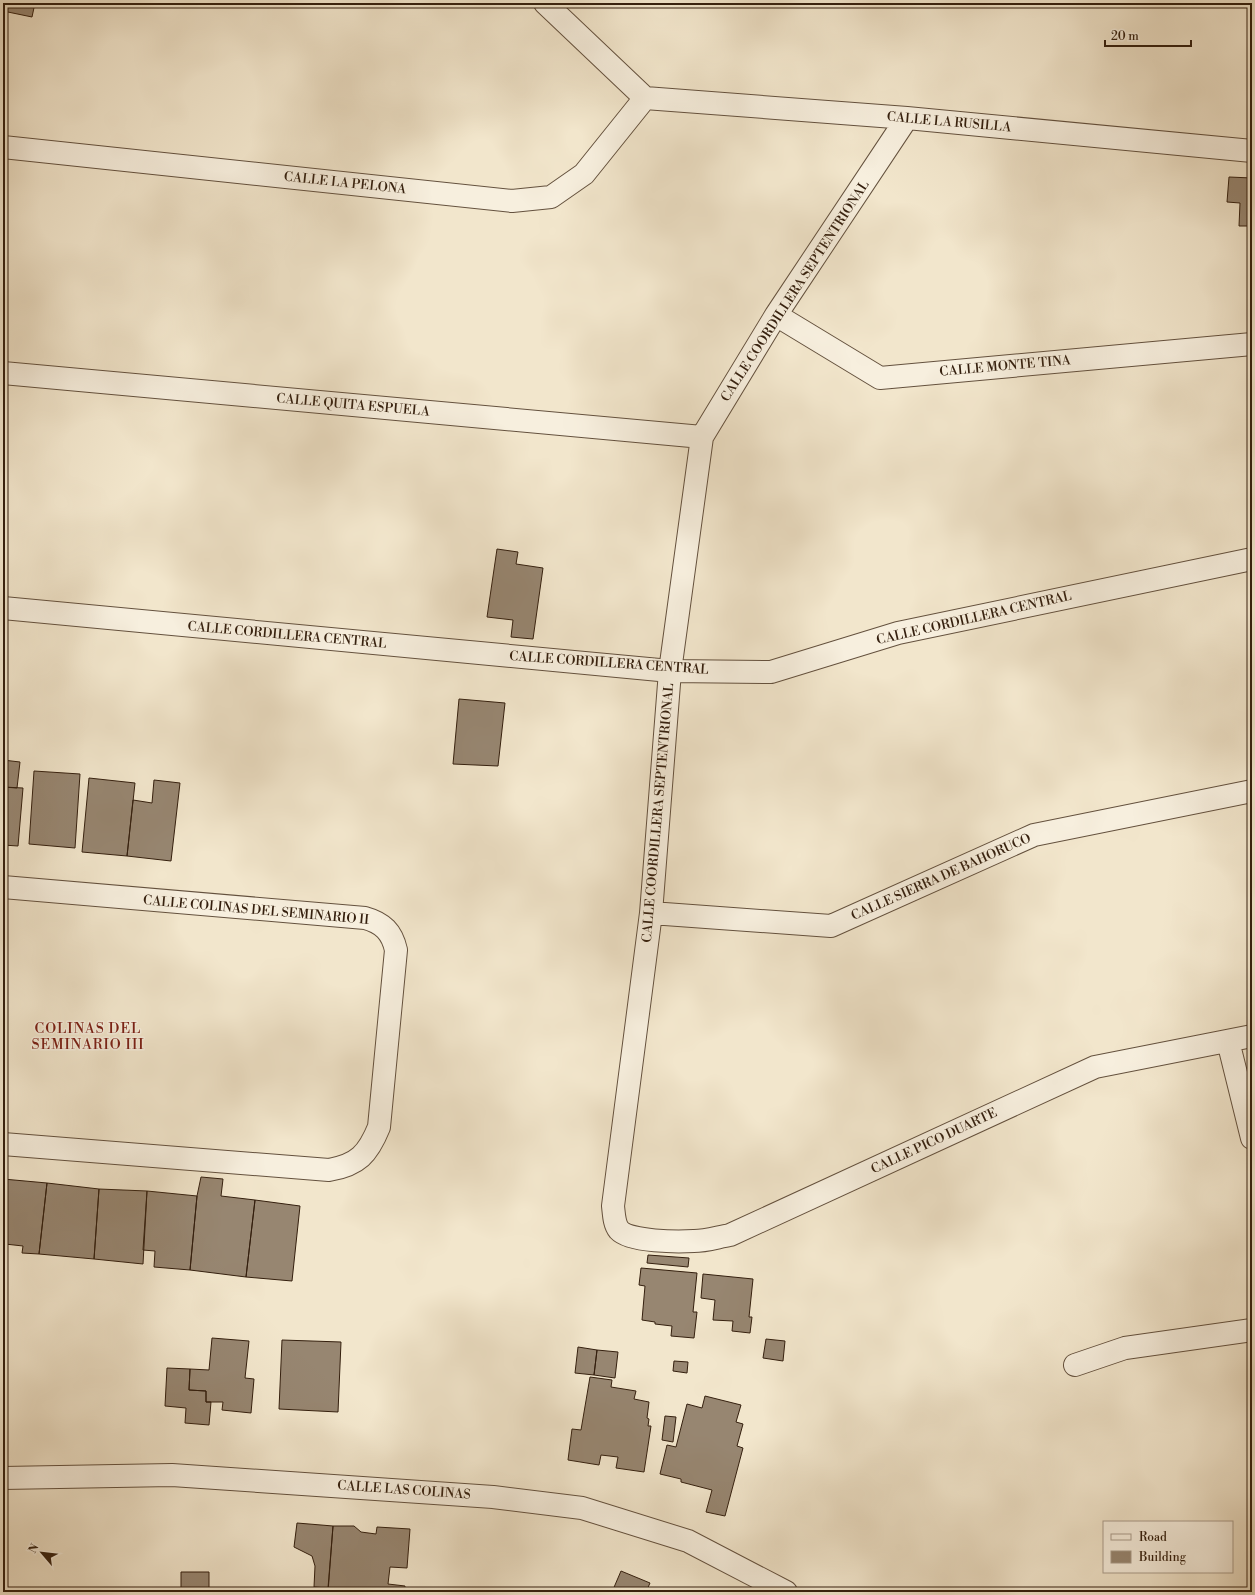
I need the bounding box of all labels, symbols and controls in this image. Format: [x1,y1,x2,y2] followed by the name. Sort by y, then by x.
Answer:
[1105,22,1191,48] scale bar
[1111,29,1139,44] text: 20 m
[886,109,1013,136] street label: CALLE LA RUSILLA
[283,169,408,197] street label: CALLE LA PELONA
[717,177,873,405] street label: CALLE COORDILLERA SEPTENTRIONAL
[939,352,1072,380] street label: CALLE MONTE TINA
[276,390,431,420] street label: CALLE QUITA ESPUELA
[875,588,1073,648] street label: CALLE CORDILLERA CENTRAL
[187,618,388,652] street label: CALLE CORDILLERA CENTRAL
[509,648,710,678] street label: CALLE CORDILLERA CENTRAL
[639,682,677,943] street label: CALLE COORDILLERA SEPTENTRIONAL
[849,830,1033,924] street label: CALLE SIERRA DE BAHORUCO
[142,892,370,928] street label: CALLE COLINAS DEL SEMINARIO II
[31,1020,145,1054] district label: COLINAS DEL SEMINARIO III
[868,1105,1000,1177] street label: CALLE PICO DUARTE
[337,1477,471,1503] street label: CALLE LAS COLINAS
[1103,1521,1233,1573] legend
[1139,1530,1167,1545] text: Road
[22,1533,62,1573] north arrow
[26,1541,42,1556] text: N
[1138,1550,1187,1565] text: Building

